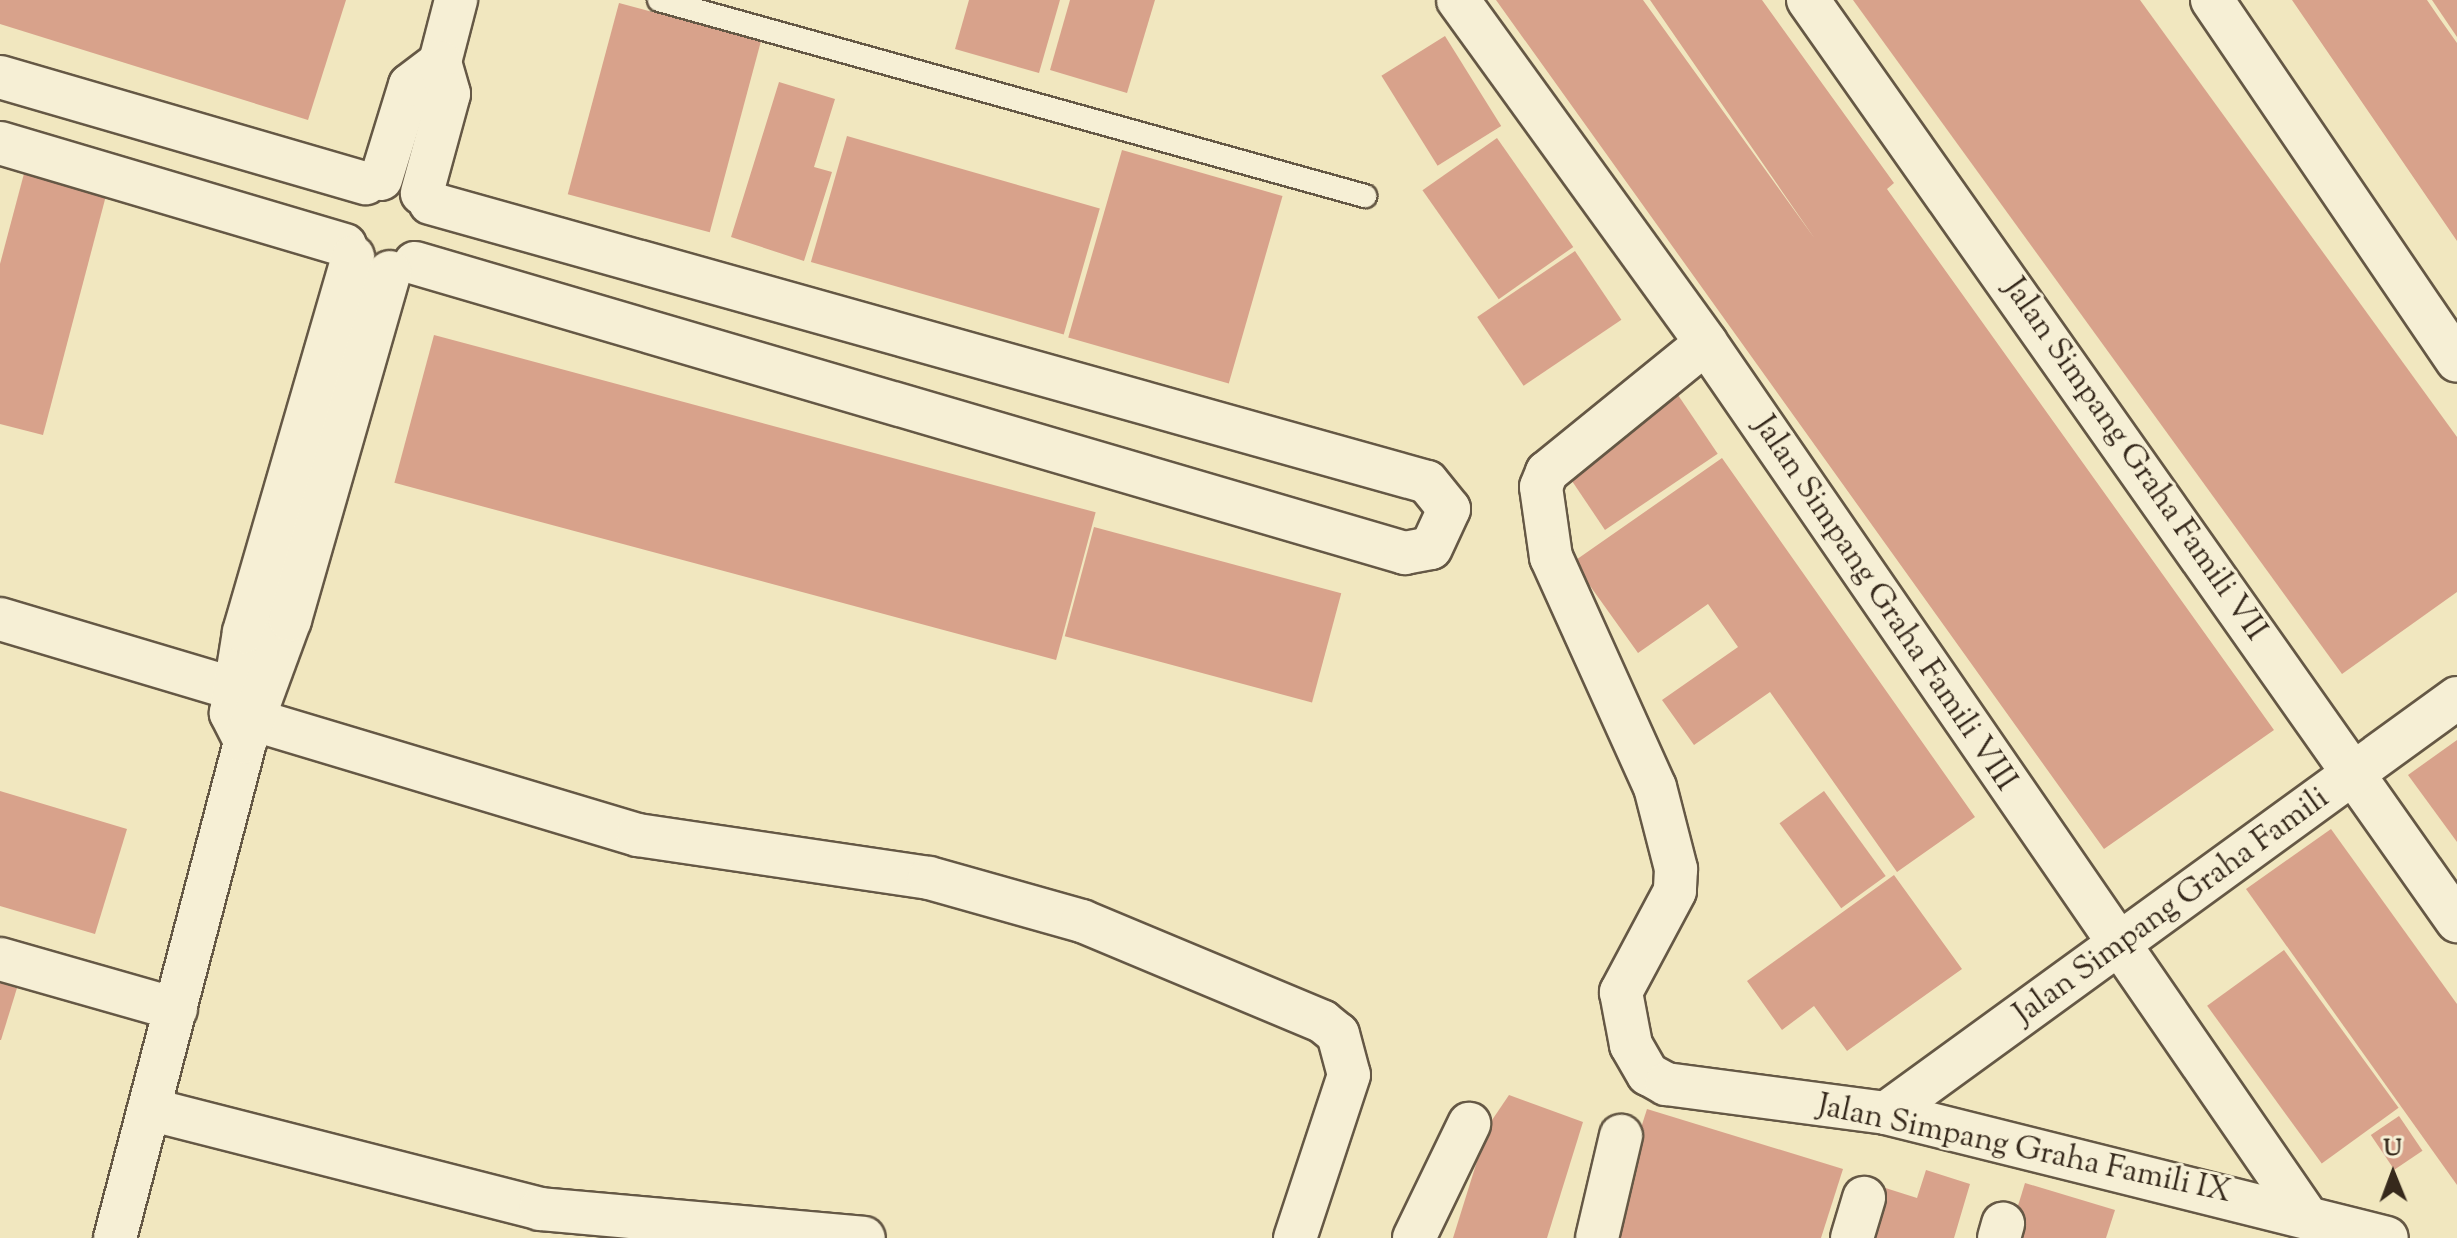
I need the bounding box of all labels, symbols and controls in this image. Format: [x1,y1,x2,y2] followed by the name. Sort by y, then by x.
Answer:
[1994,271,2274,649] street label: Jalan Simpang Graha Famili VII
[1744,409,2024,799] street label: Jalan Simpang Graha Famili VIII
[2007,780,2337,1034] street label: Jalan Simpang Graha Famili
[1814,1087,2234,1213] street label: Jalan Simpang Graha Famili IX
[2353,1134,2433,1214] north arrow
[2383,1134,2402,1166] text: U

